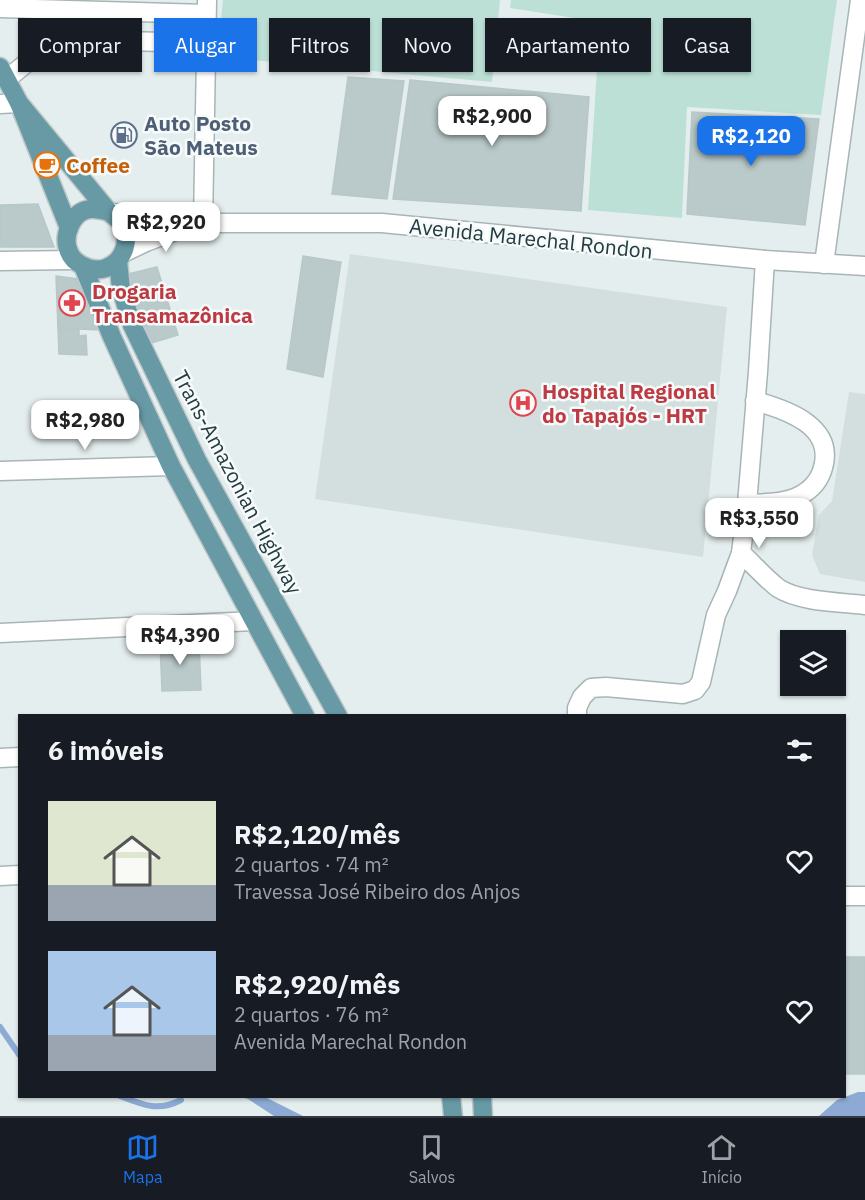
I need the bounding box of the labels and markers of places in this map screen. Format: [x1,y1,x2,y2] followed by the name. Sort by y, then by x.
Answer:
[437,96,547,147] pin: R$2,900
[144,109,258,161] place label: Auto Posto São Mateus
[696,116,806,167] pin: R$2,120
[109,120,139,150] fuel station icon: Auto Posto São Mateus
[32,150,62,180] cafe icon: Coffee
[66,151,130,179] place label: Coffee
[111,202,221,253] pin: R$2,920
[92,277,253,329] place label: Drogaria Transamazônica
[57,288,87,318] pharmacy icon: Drogaria Transamazônica
[542,377,716,429] place label: Hospital Regional do Tapajós - HRT
[508,388,538,418] hospital icon: Hospital Regional do Tapajós - HRT
[30,400,140,451] pin: R$2,980
[704,498,814,549] pin: R$3,550
[125,615,235,666] pin: R$4,390

